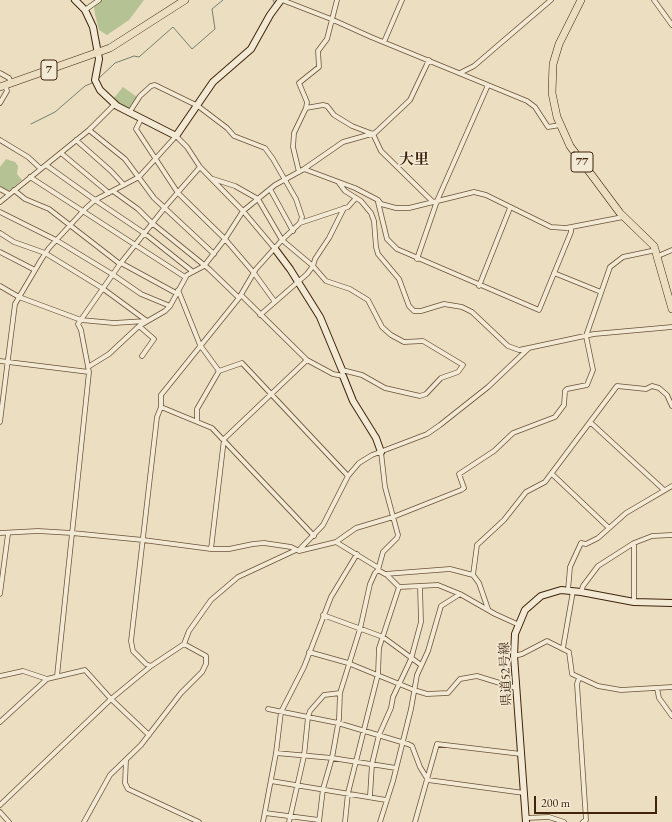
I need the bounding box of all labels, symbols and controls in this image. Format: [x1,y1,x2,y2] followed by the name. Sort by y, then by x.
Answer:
[41,60,57,80] road number: 7
[399,151,429,169] district label: 大里
[571,152,593,172] road number: 77
[497,642,515,706] street label: 県道52号線
[536,788,659,814] scale bar
[541,795,570,811] text: 200 m

